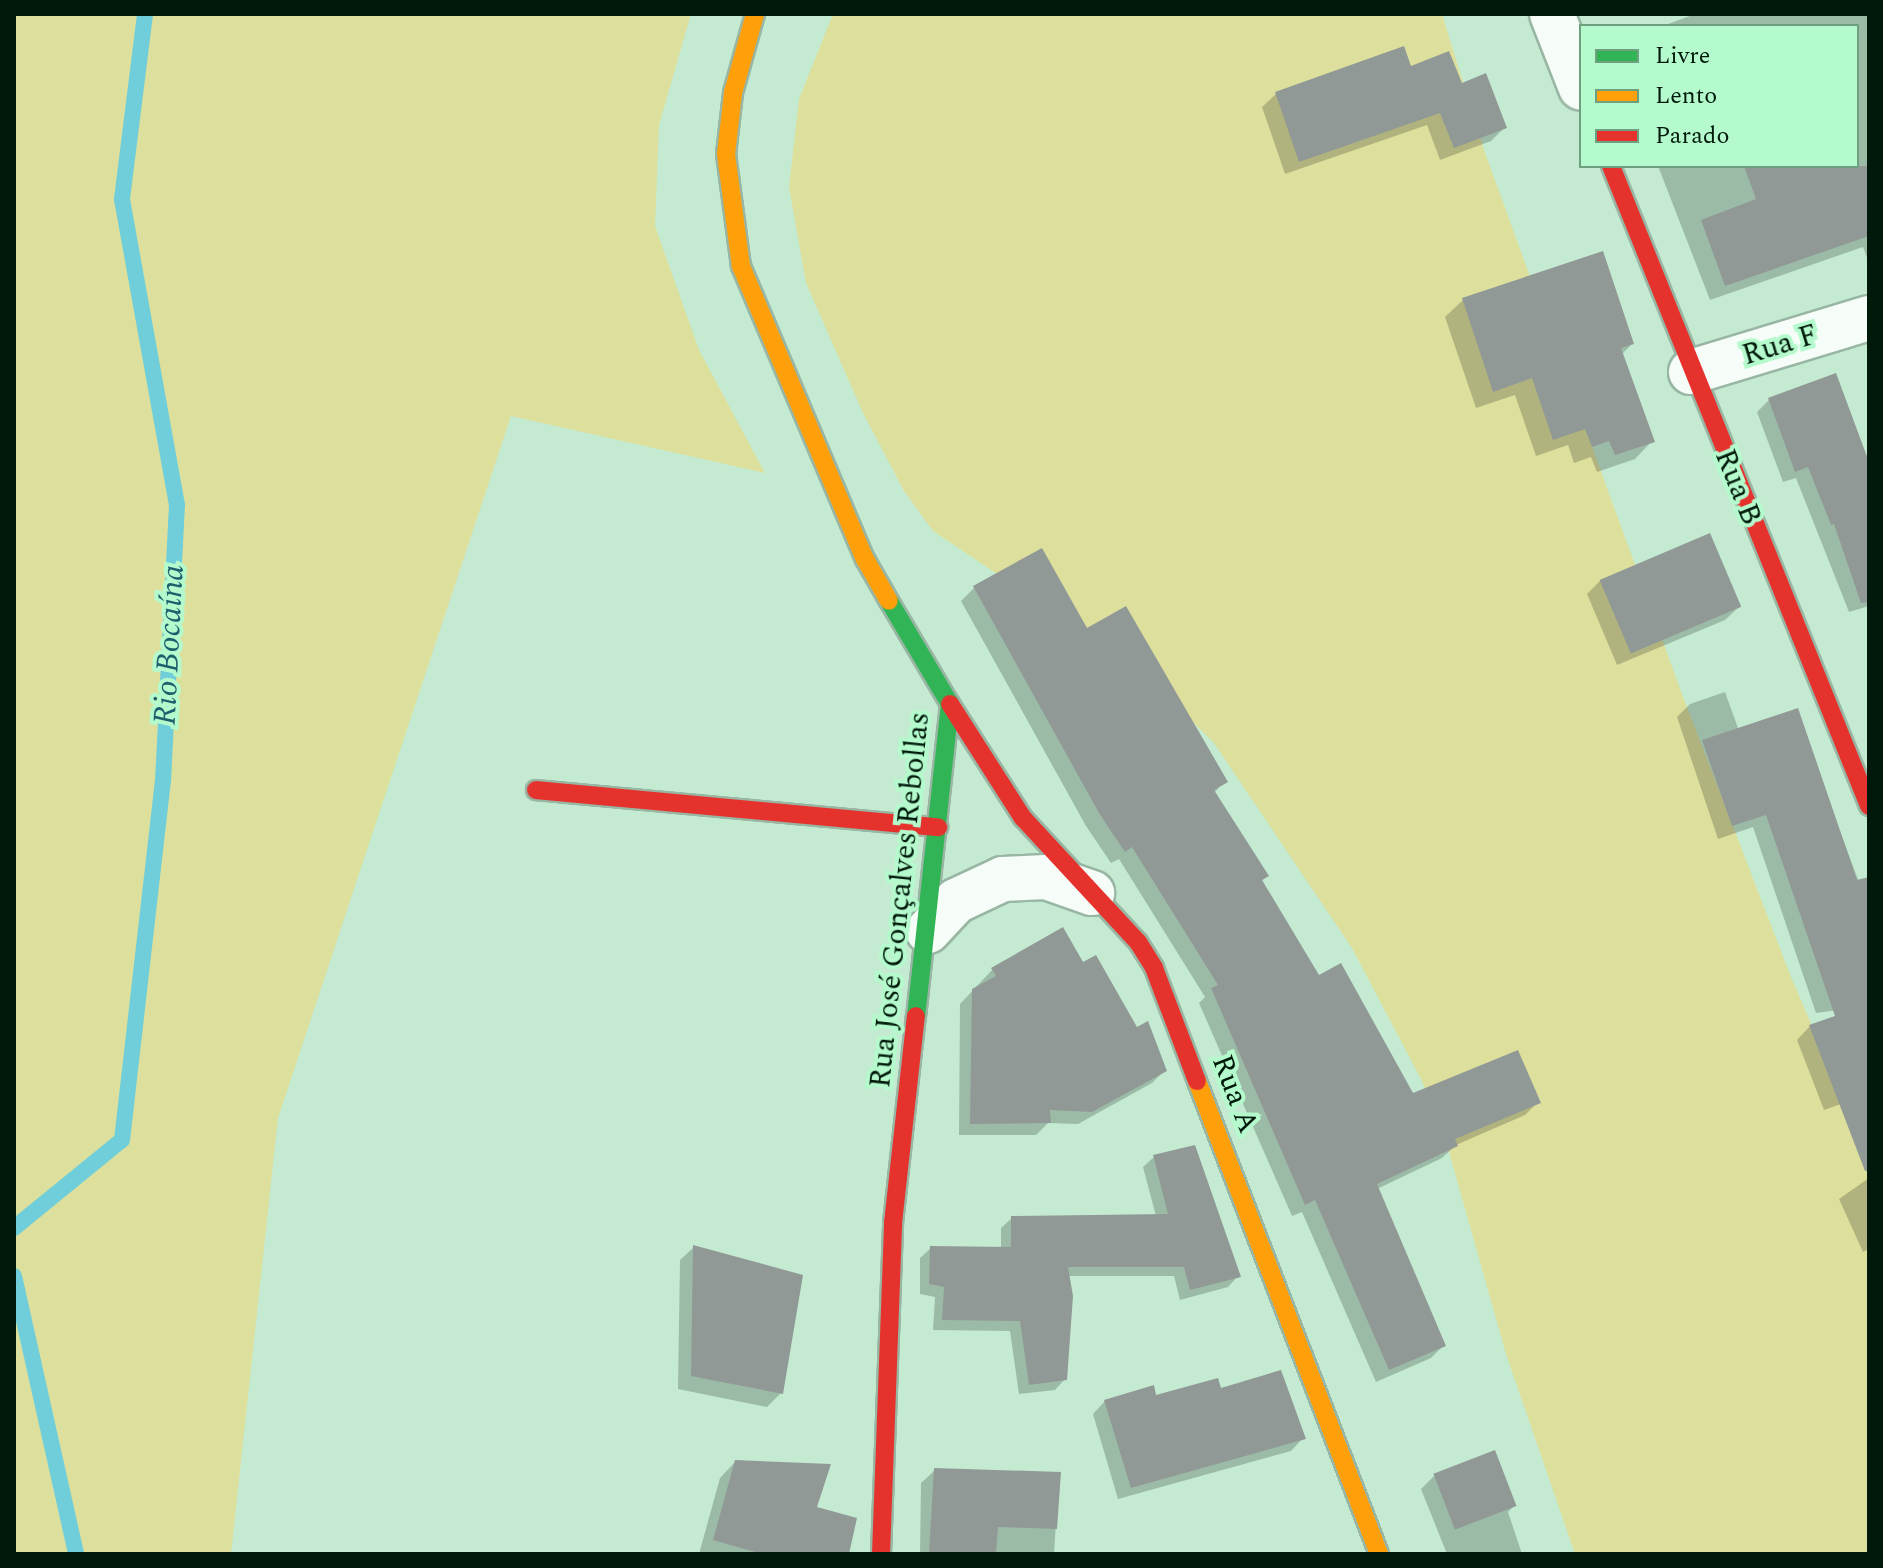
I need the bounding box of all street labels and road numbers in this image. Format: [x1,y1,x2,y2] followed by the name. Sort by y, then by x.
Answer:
[1738,316,1822,374] street label: Rua F
[1707,444,1769,530] street label: Rua B
[862,710,938,1090] street label: Rua José Gonçalves Rebollas
[1204,1050,1266,1138] street label: Rua A

